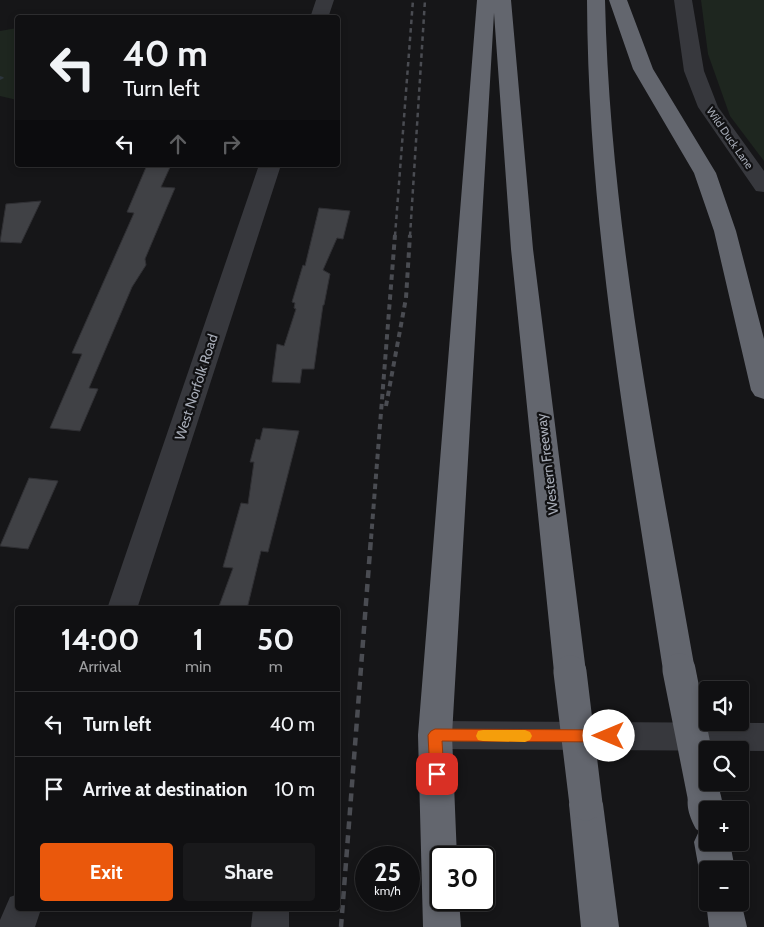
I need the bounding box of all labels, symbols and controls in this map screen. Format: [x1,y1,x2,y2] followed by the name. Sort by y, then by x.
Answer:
[123,32,208,75] text: 40 m
[40,35,105,100] icon: left
[123,75,200,102] text: Turn left
[703,104,757,172] street label: Wild Duck Lane
[111,130,139,158] icon: left
[164,130,192,158] icon: ahead
[217,130,245,158] icon: right
[170,332,222,442] street label: West Norfolk Road
[532,412,562,516] street label: Western Freeway
[61,621,139,658] text: 14:00
[193,621,204,658] text: 1
[257,621,294,658] text: 50
[79,657,121,676] text: Arrival
[185,657,211,676] text: min
[269,657,283,676] text: m
[699,681,749,911] map controls
[699,681,749,731] button: sound
[582,709,634,761] position arrow
[40,710,68,738] icon: left
[83,713,151,736] text: Turn left
[270,713,315,736] text: 40 m
[699,741,749,791] button: search
[416,753,458,795] pin
[423,760,451,788] icon: arrive
[40,775,68,803] icon: arrive
[83,778,247,801] text: Arrive at destination
[275,778,315,801] text: 10 m
[699,801,749,851] button: +
[40,843,173,901] button: Exit
[183,843,315,901] button: Share
[430,846,495,911] speed limit sign: 30
[374,857,401,887] text: 25
[699,861,749,911] button: −
[374,883,401,898] text: km/h

